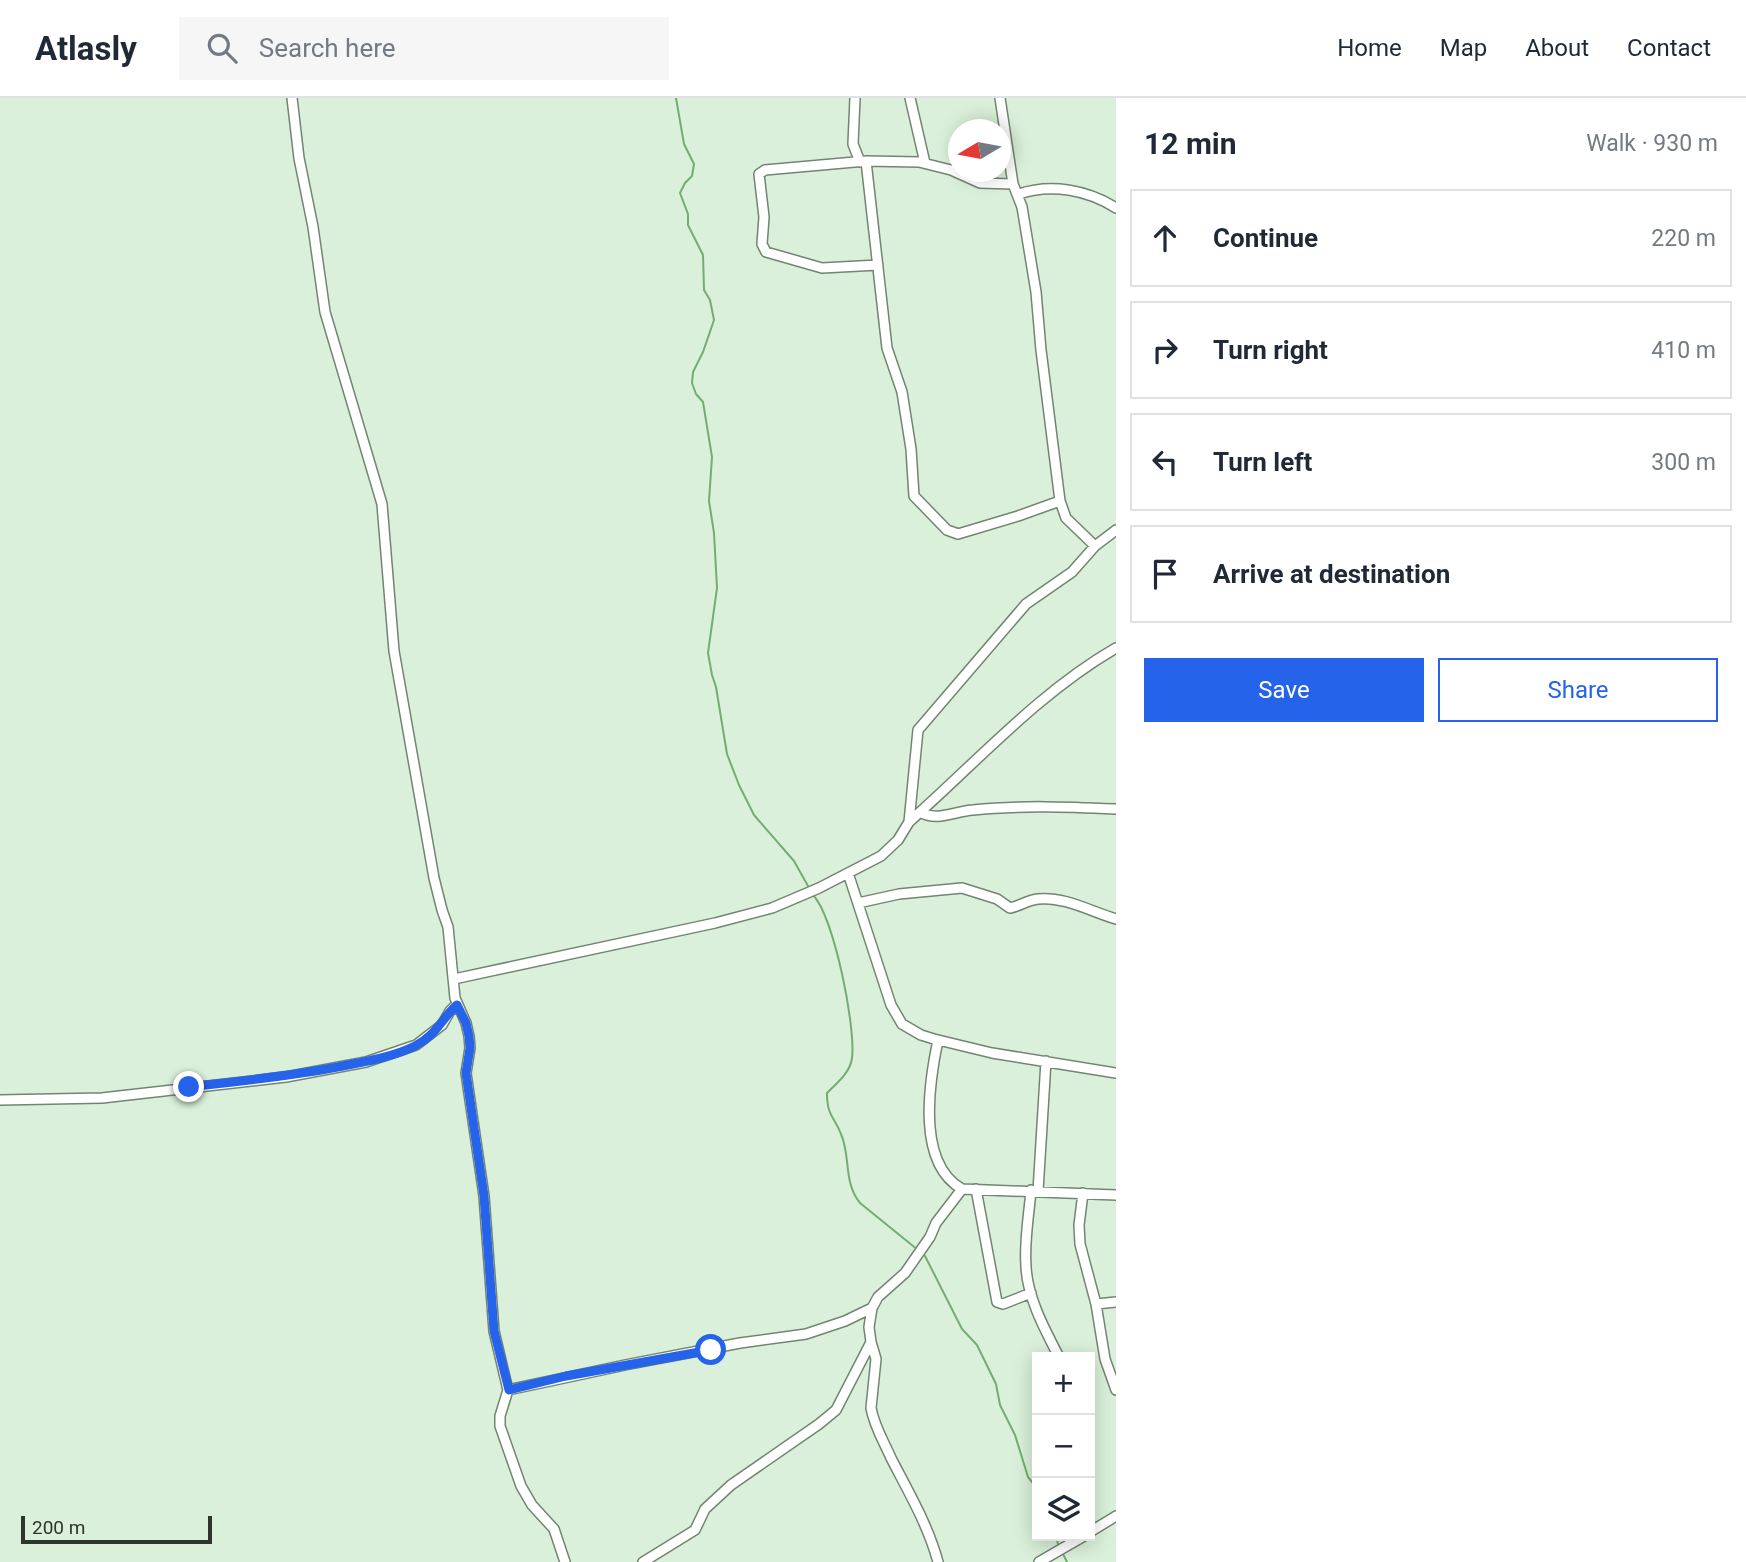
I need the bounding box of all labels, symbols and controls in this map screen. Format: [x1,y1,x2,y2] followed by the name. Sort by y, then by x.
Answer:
[179,17,669,80] search box
[35,29,137,68] text: Atlasly
[203,29,241,67] icon: search
[259,33,396,63] text: Search here
[1337,34,1402,62] text: Home
[1440,34,1487,62] text: Map
[1525,34,1589,62] text: About
[1627,34,1711,62] text: Contact
[948,119,1011,182] north arrow
[1144,126,1237,161] text: 12 min
[1586,130,1718,157] text: Walk · 930 m
[1146,219,1184,257] icon: ahead
[1213,223,1318,253] text: Continue
[1651,225,1716,252] text: 220 m
[1146,331,1184,369] icon: right
[1213,335,1328,365] text: Turn right
[1651,337,1716,364] text: 410 m
[1146,443,1184,481] icon: left
[1213,447,1312,477] text: Turn left
[1651,449,1716,476] text: 300 m
[1146,555,1184,593] icon: arrive
[1213,559,1450,589] text: Arrive at destination
[1144,658,1424,722] button: Save
[1438,658,1718,722] button: Share
[173,1071,204,1102] route end
[695,1334,726,1365] route start
[1032,1352,1095,1541] map controls
[1032,1352,1095,1415] button: +
[1032,1415,1095,1478] button: −
[1032,1478,1095,1541] button: layers
[21,1513,212,1545] scale bar
[32,1516,85,1539] text: 200 m

